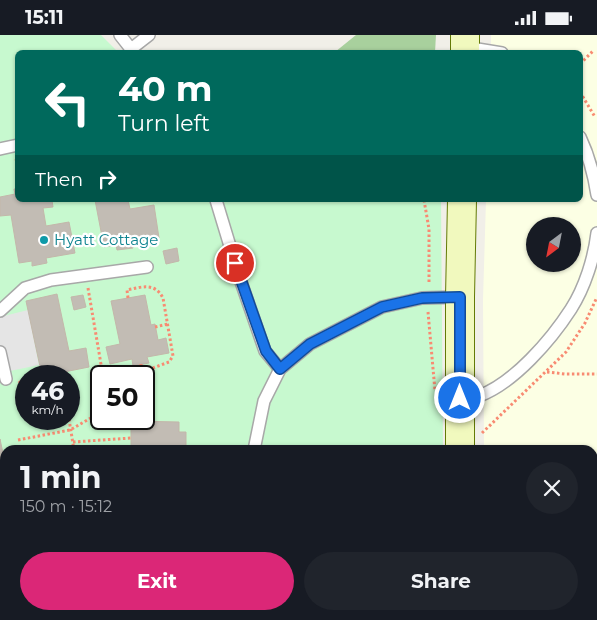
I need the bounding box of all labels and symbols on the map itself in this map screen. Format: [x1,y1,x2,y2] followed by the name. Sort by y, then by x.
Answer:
[526,217,581,273] north arrow
[54,230,158,249] place label: Hyatt Cottage
[38,234,50,246] marker: Hyatt Cottage
[214,242,256,284] pin
[90,365,155,430] speed limit sign: 50
[433,371,485,423] position arrow

